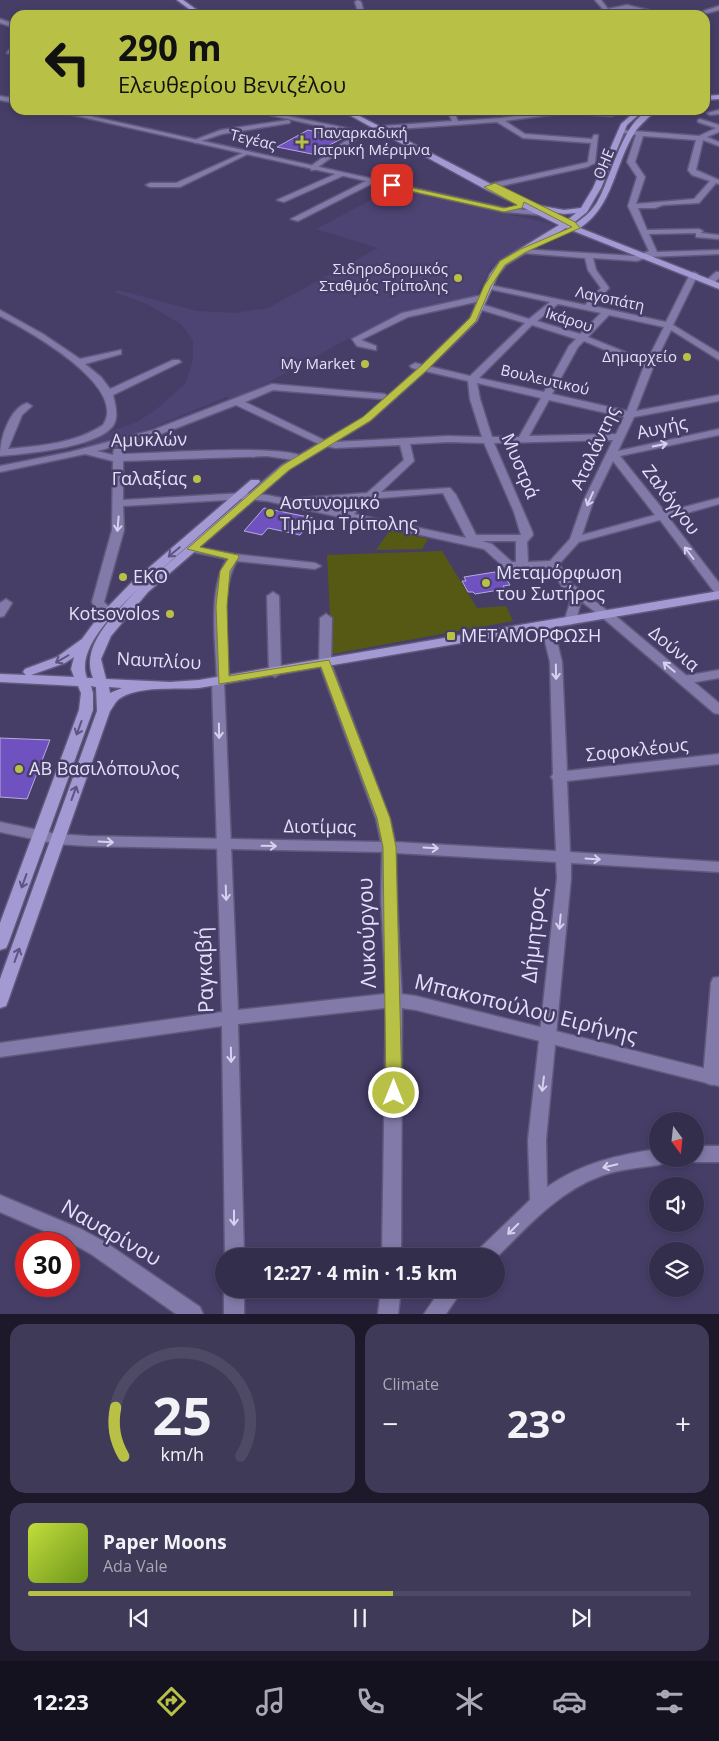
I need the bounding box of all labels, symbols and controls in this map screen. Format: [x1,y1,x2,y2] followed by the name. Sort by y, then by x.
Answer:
[118,24,222,71] text: 290 m
[35,30,100,95] icon: left
[118,69,346,99] text: Ελευθερίου Βενιζέλου
[313,122,430,159] place label: Παναρκαδική Ιατρική Μέριμνα
[228,124,278,154] street label: Τεγέας
[295,135,309,149] marker: Παναρκαδική Ιατρική Μέριμνα
[588,145,618,182] street label: ΟΗΕ
[371,164,413,206] pin
[378,171,406,199] icon: arrive
[319,258,448,295] place label: Σιδηροδρομικός Σταθμός Τρίπολης
[452,272,464,284] marker: Σιδηροδρομικός Σταθμός Τρίπολης
[574,281,647,315] street label: Λαγοπάτη
[543,302,595,336] street label: Ικάρου
[602,346,677,366] place label: Δημαρχείο
[681,351,693,363] marker: Δημαρχείο
[280,353,355,373] place label: My Market
[359,358,371,370] marker: My Market
[499,359,592,399] street label: Βουλευτικού
[564,402,624,493] street label: Αταλάντης
[634,410,690,444] street label: Αυγής
[111,426,188,452] street label: Αμυκλών
[496,429,545,502] street label: Μυστρά
[651,440,667,449] one-way arrow
[638,459,706,539] street label: Ζαλόγγου
[112,466,187,490] place label: Γαλαξίας
[191,473,203,485] marker: Γαλαξίας
[280,490,418,535] place label: Αστυνομικό Τμήμα Τρίπολης
[585,491,595,506] one-way arrow
[264,507,276,519] marker: Αστυνομικό Τμήμα Τρίπολης
[114,516,123,532] one-way arrow
[168,546,181,557] one-way arrow
[684,547,695,560] one-way arrow
[496,560,622,605] place label: Μεταμόρφωση του Σωτήρος
[133,564,168,588] place label: EKO
[117,571,129,583] marker: EKO
[480,577,492,589] marker: Μεταμόρφωση του Σωτήρος
[69,601,160,625] place label: Kotsovolos
[164,608,176,620] marker: Kotsovolos
[644,620,705,676] street label: Δούνια
[461,623,601,647] place label: ΜΕΤΑΜΟΡΦΩΣΗ
[445,630,457,642] marker: ΜΕΤΑΜΟΡΦΩΣΗ
[116,646,202,674] street label: Ναυπλίου
[56,654,70,664] one-way arrow
[662,661,675,673] one-way arrow
[551,664,561,680] one-way arrow
[74,720,83,735] one-way arrow
[214,722,224,738] one-way arrow
[584,732,690,766] street label: Σοφοκλέους
[29,756,180,780] place label: ΑΒ Βασιλόπουλος
[13,763,25,775] marker: ΑΒ Βασιλόπουλος
[70,786,79,802] one-way arrow
[283,813,357,839] street label: Διοτίμας
[98,838,114,847] one-way arrow
[260,841,276,850] one-way arrow
[423,844,439,853] one-way arrow
[585,855,601,864] one-way arrow
[19,873,28,888] one-way arrow
[350,877,382,989] street label: Λυκούργου
[221,885,230,901] one-way arrow
[514,886,552,984] street label: Δήμητρος
[555,914,564,930] one-way arrow
[189,927,219,1014] street label: Ραγκαβή
[13,948,22,964] one-way arrow
[412,967,641,1049] street label: Μπακοπούλου Ειρήνης
[227,1047,236,1063] one-way arrow
[367,1066,419,1118] position arrow
[538,1075,548,1091] one-way arrow
[649,1112,704,1168] north arrow
[649,1112,704,1297] map controls
[602,1162,618,1171] one-way arrow
[649,1177,704,1232] button: sound
[57,1192,166,1272] street label: Ναυαρίνου
[229,1209,239,1225] one-way arrow
[506,1223,519,1235] one-way arrow
[15,1232,80,1297] speed limit sign: 30
[649,1242,704,1297] button: layers
[263,1260,457,1286] text: 12:27 · 4 min · 1.5 km
[383,1373,439,1395] text: Climate
[153,1379,212,1450] text: 25
[507,1397,567,1449] text: 23°
[383,1404,399,1442] text: −
[675,1404,691,1442] text: +
[161,1442,204,1466] text: km/h
[103,1529,227,1555] text: Paper Moons
[103,1555,167,1577] text: Ada Vale
[125,1604,153,1632] icon: previous
[346,1604,374,1632] icon: pause
[567,1604,595,1632] icon: next
[154,1684,189,1719] icon: directions
[253,1684,288,1719] icon: music
[353,1684,388,1719] icon: phone
[452,1684,487,1719] icon: climate
[552,1684,587,1719] icon: car
[652,1684,687,1719] icon: filters
[32,1686,89,1716] text: 12:23

